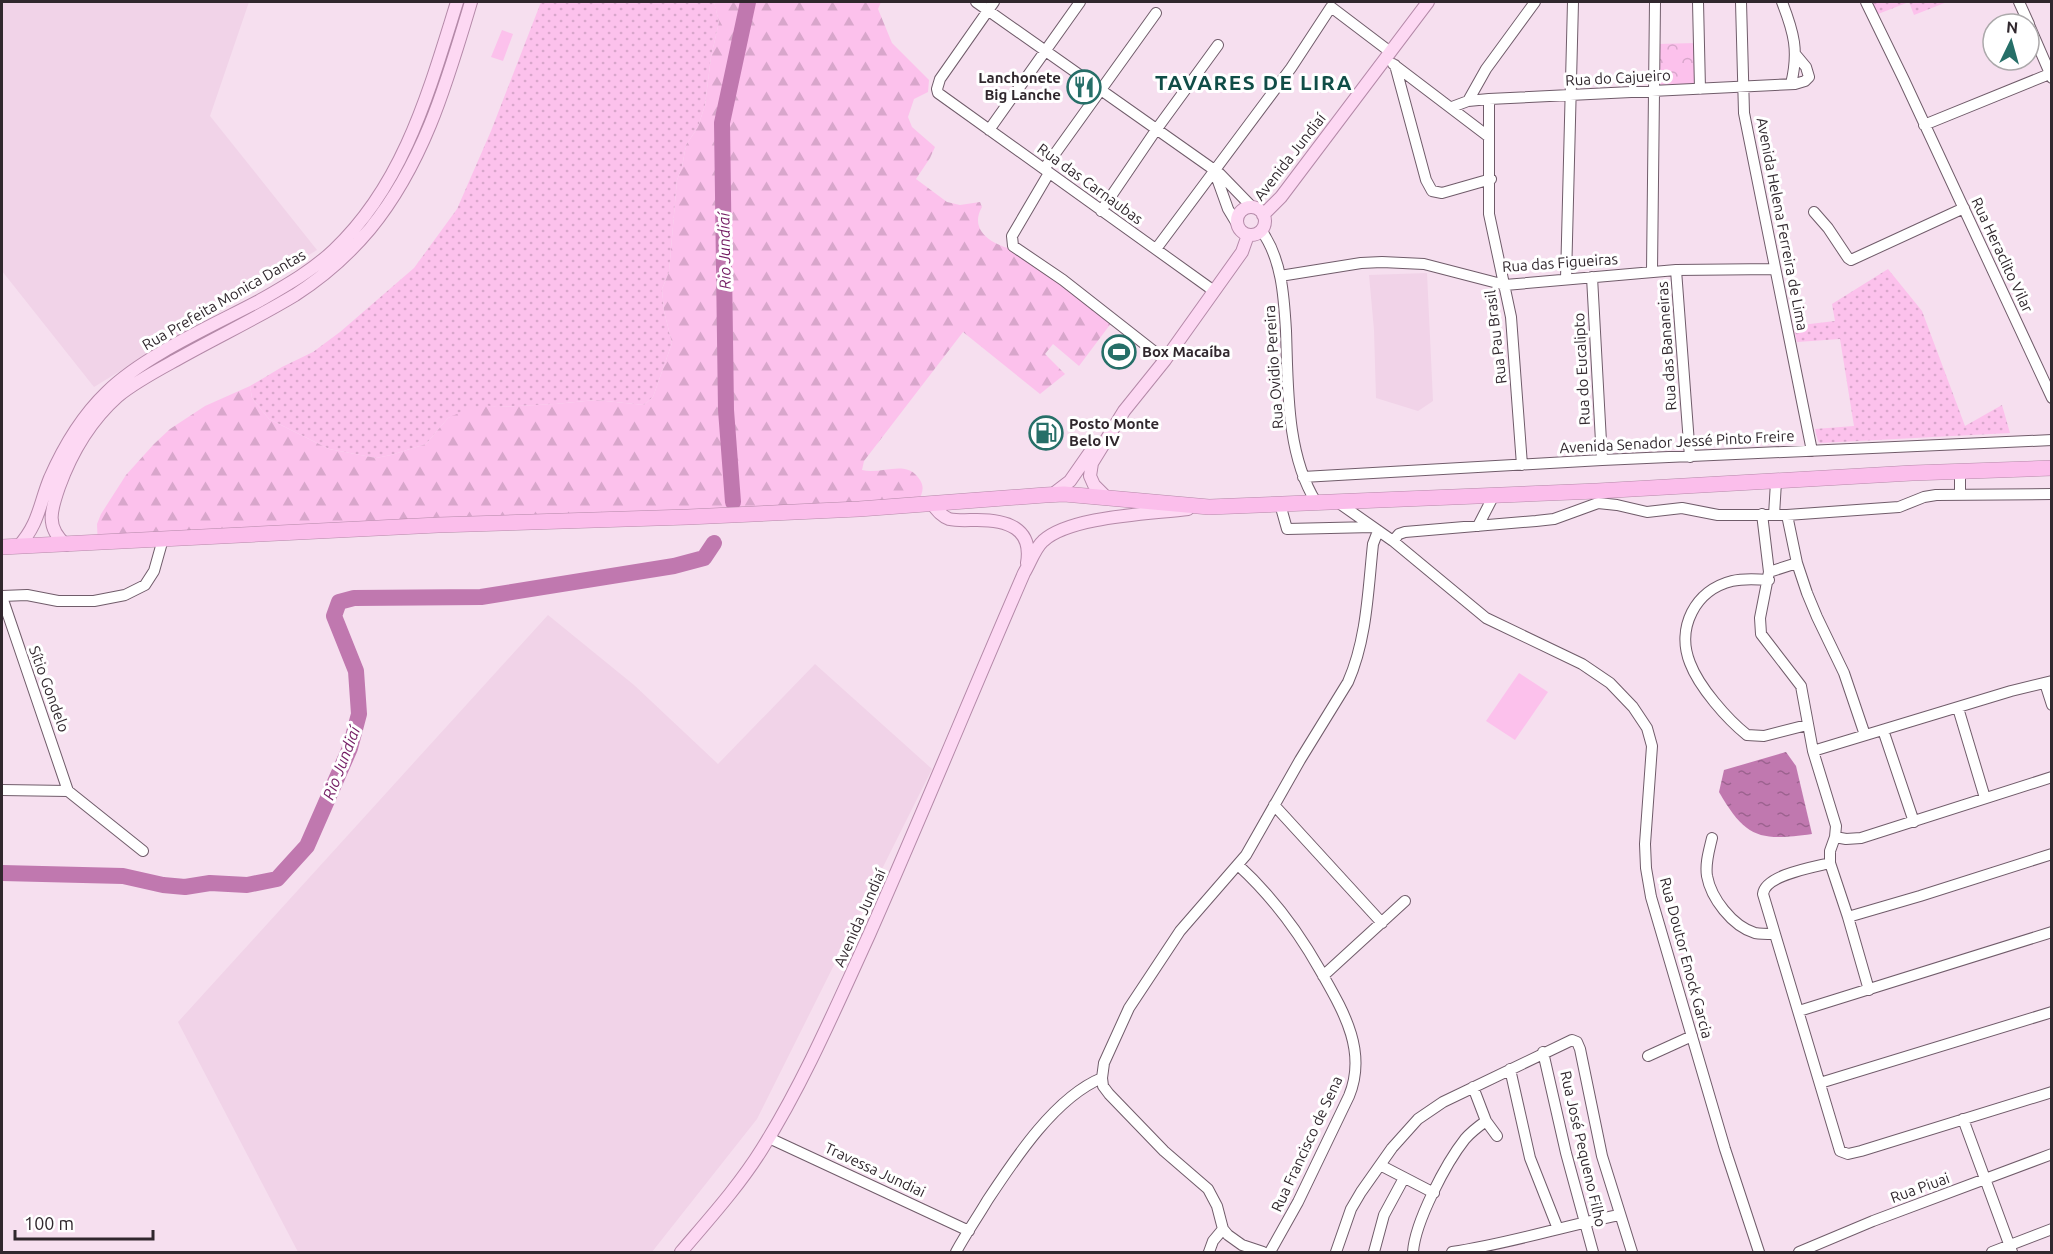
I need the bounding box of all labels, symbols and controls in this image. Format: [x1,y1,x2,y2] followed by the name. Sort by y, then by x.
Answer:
[1981,12,2041,72] north arrow
[2006,18,2019,37] text: N
[1565,66,1671,89] street label: Rua do Cajueiro
[978,69,1061,103] place label: Lanchonete Big Lanche
[1066,69,1102,105] restaurant icon: Lanchonete Big Lanche
[1155,70,1353,94] district label: TAVARES DE LIRA
[1250,110,1329,204] street label: Avenida Jundiaí
[1753,116,1811,332] street label: Avenida Helena Ferreira de Lima
[1034,140,1146,227] street label: Rua das Carnaubas
[1968,195,2037,315] street label: Rua Heraclito Vilar
[714,210,734,290] water label: Rio Jundiaí
[139,246,308,353] street label: Rua Prefeita Monica Dantas
[1501,250,1618,275] street label: Rua das Figueiras
[1654,281,1679,411] street label: Rua das Bananeiras
[1481,289,1510,385] street label: Rua Pau Brasil
[1261,304,1286,430] street label: Rua Ovidio Pereira
[1570,312,1593,426] street label: Rua do Eucalipto
[1101,334,1137,370] sports icon: Box Macaíba
[1142,343,1230,360] place label: Box Macaíba
[1028,415,1064,451] fuel station icon: Posto Monte Belo IV
[1069,415,1159,449] place label: Posto Monte Belo IV
[1559,427,1795,456] street label: Avenida Senador Jessé Pinto Freire
[26,643,73,734] street label: Sítio Gondelo
[319,722,364,802] water label: Rio Jundiaí
[830,866,889,969] street label: Avenida Jundiaí
[1657,875,1716,1040] street label: Rua Doutor Enock Garcia
[1557,1069,1610,1229] street label: Rua José Pequeno Filho
[1268,1073,1345,1214] street label: Rua Francisco de Sena
[822,1139,928,1200] street label: Travessa Jundiai
[1888,1169,1952,1206] street label: Rua Piuai
[15,1203,153,1241] scale bar
[24,1213,74,1233] text: 100 m

